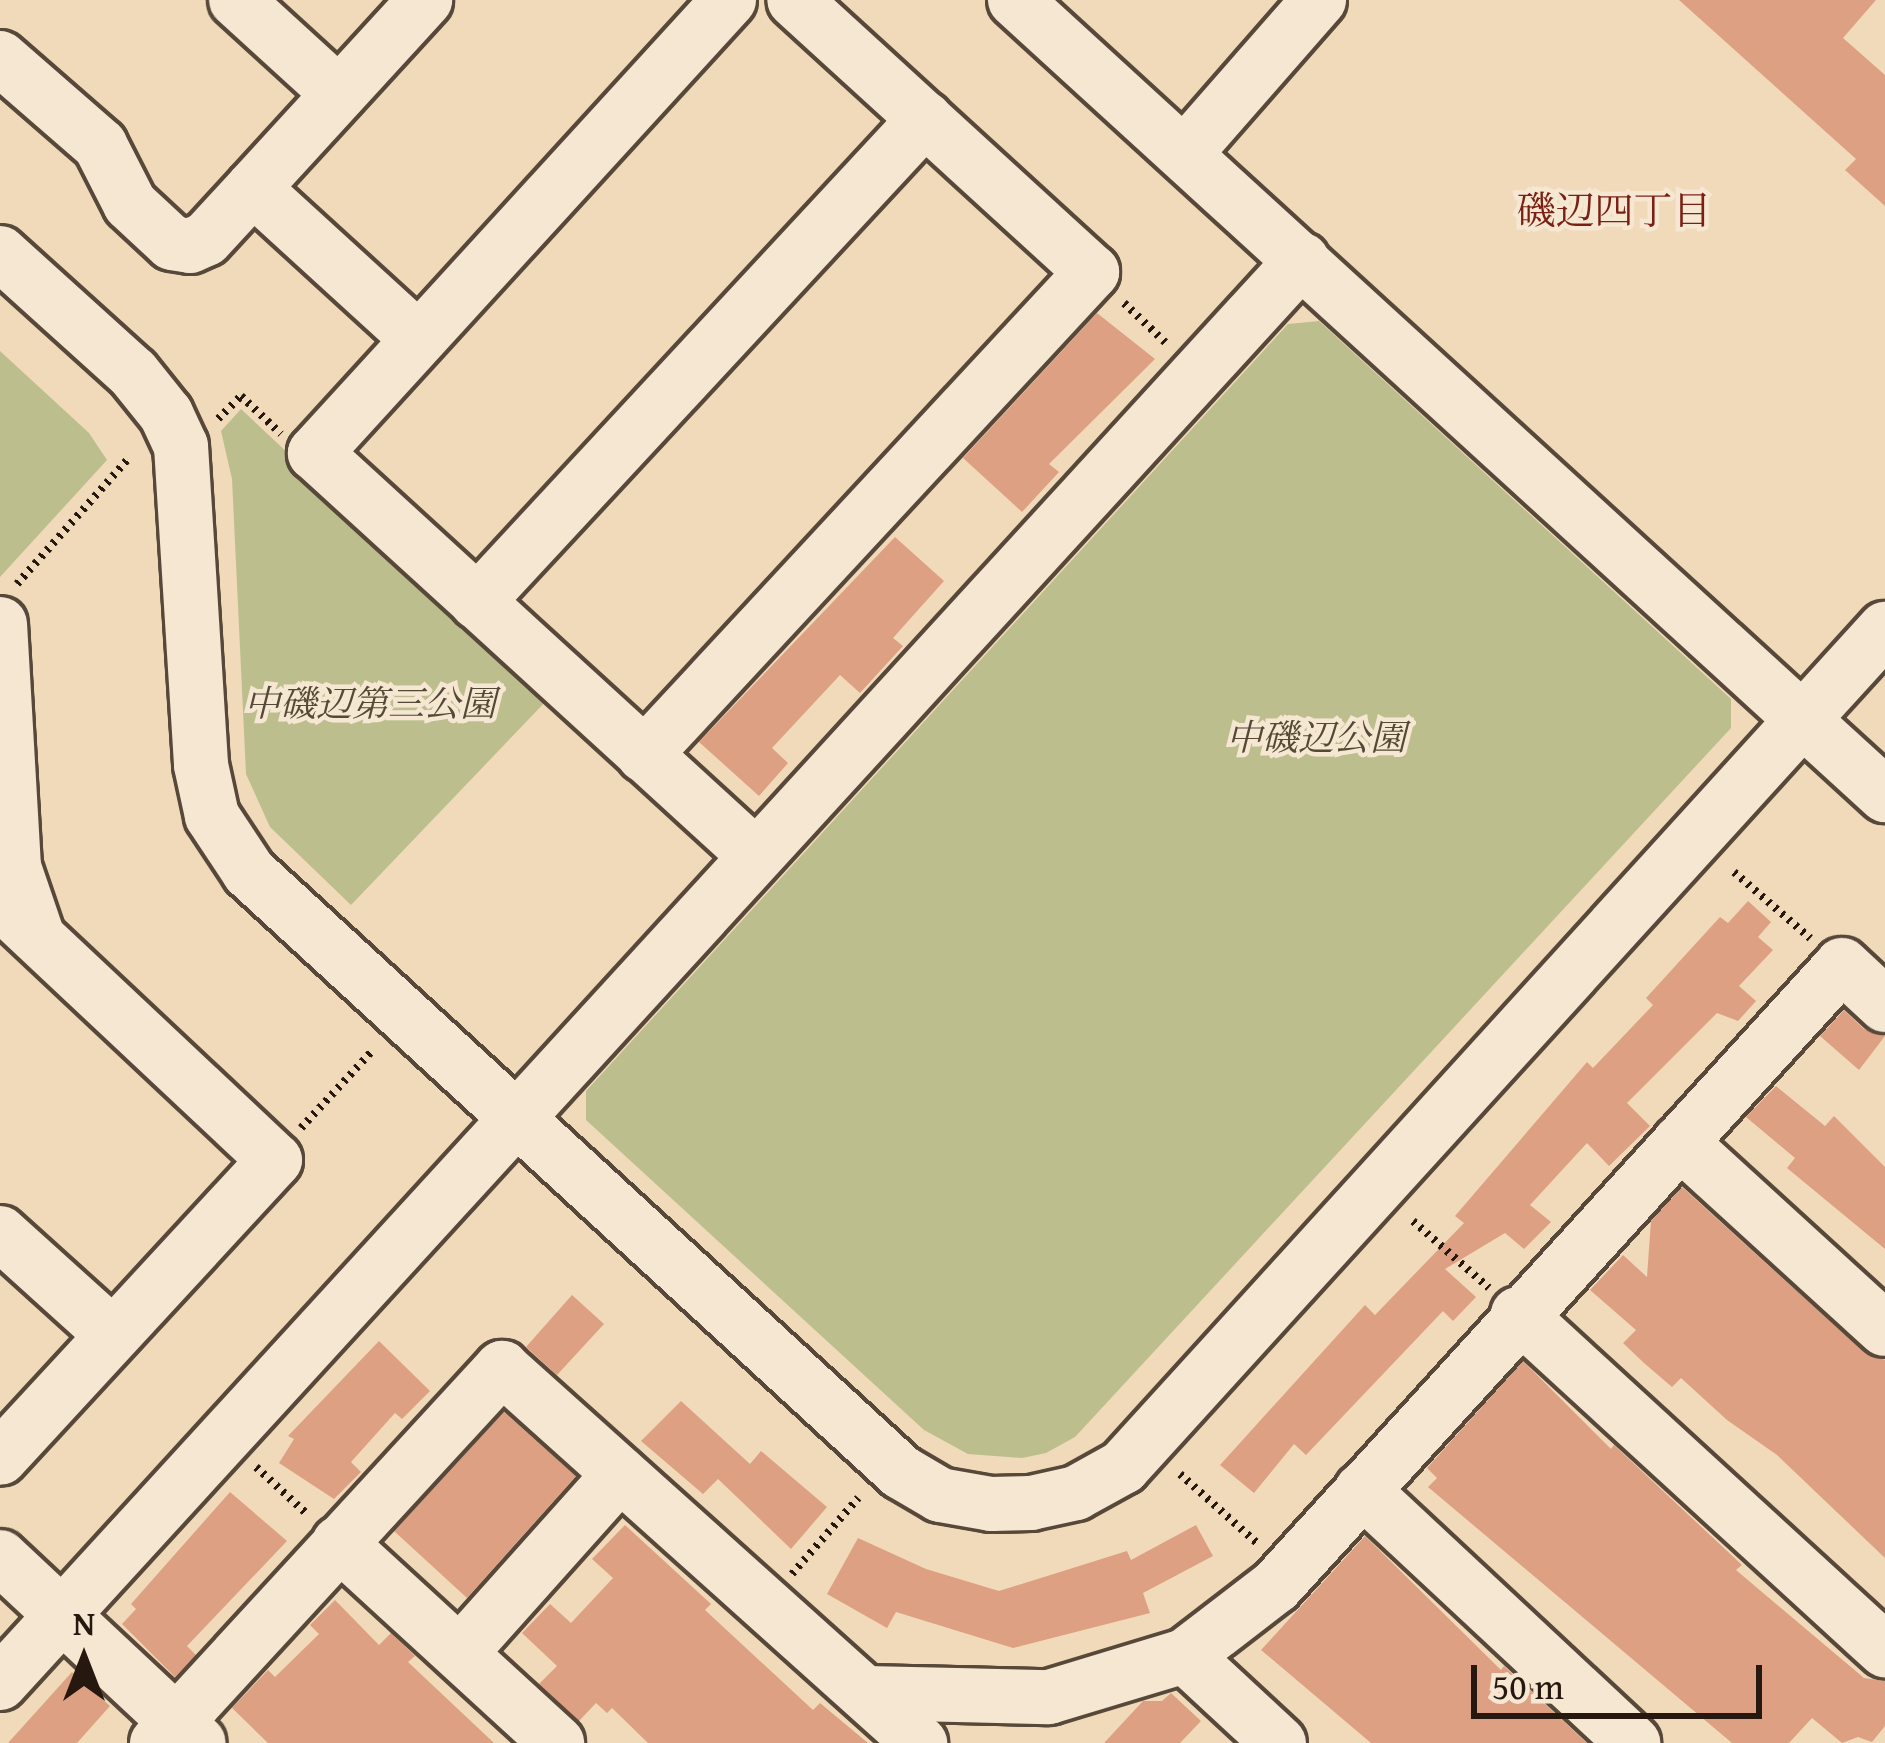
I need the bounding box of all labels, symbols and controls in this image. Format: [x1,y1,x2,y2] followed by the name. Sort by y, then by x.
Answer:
[1517,187,1711,233] district label: 磯辺四丁目
[244,681,496,725] park label: 中磯辺第三公園
[1226,715,1406,759] park label: 中磯辺公園
[24,1599,144,1719] north arrow
[73,1599,95,1647] text: N
[1477,1641,1768,1715] scale bar
[1492,1659,1564,1712] text: 50 m

